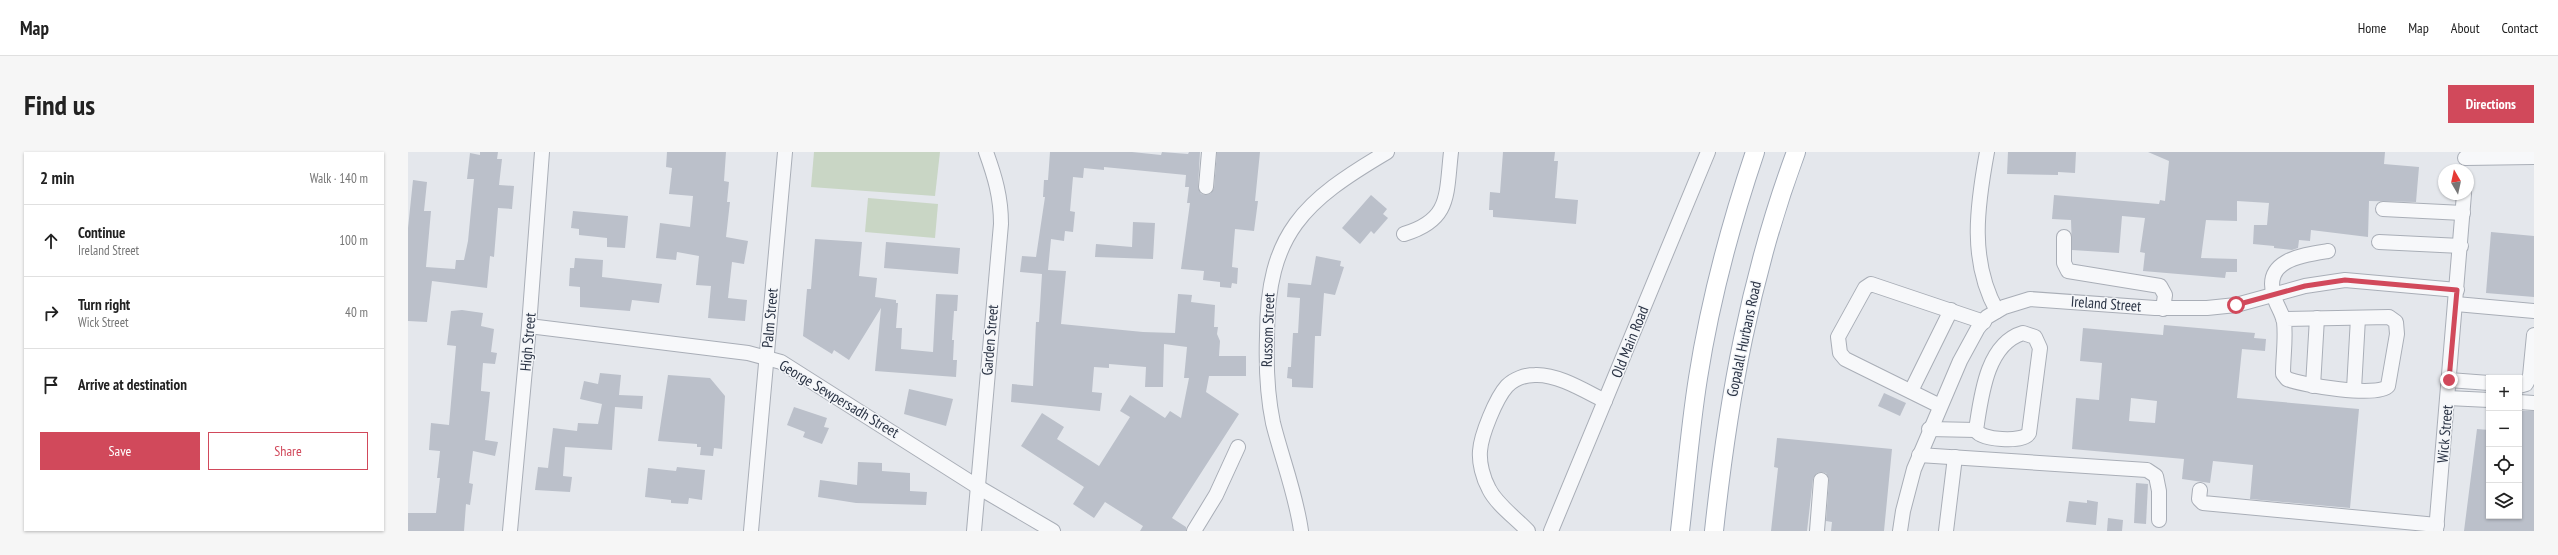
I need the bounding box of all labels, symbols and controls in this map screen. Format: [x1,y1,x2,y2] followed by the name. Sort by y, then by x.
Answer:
[20,16,49,40] text: Map
[2358,19,2386,37] text: Home
[2408,19,2429,37] text: Map
[2451,19,2480,37] text: About
[2502,19,2538,37] text: Contact
[2448,85,2534,123] button: Directions
[24,86,95,123] text: Find us
[2438,164,2474,200] north arrow
[40,167,74,189] text: 2 min
[310,170,368,187] text: Walk · 140 m
[78,223,125,242] text: Continue
[40,230,62,252] icon: ahead
[339,232,368,249] text: 100 m
[78,242,139,259] text: Ireland Street
[1722,279,1765,398] street label: Gopalall Hurbans Road
[757,287,782,349] street label: Palm Street
[2070,292,2142,315] street label: Ireland Street
[1257,293,1278,367] street label: Russom Street
[78,295,130,314] text: Turn right
[2227,296,2245,314] route start
[40,302,62,324] icon: right
[1607,303,1653,380] street label: Old Main Road
[345,304,368,321] text: 40 m
[977,304,1002,376] street label: Garden Street
[515,312,540,372] street label: High Street
[78,314,129,331] text: Wick Street
[776,355,903,442] street label: George Sewpersadh Street
[2440,371,2458,389] route end
[40,374,62,396] icon: arrive
[78,375,187,394] text: Arrive at destination
[2486,375,2522,519] map controls
[2486,375,2522,411] button: +
[2432,404,2457,464] street label: Wick Street
[2486,411,2522,447] button: −
[40,432,200,470] button: Save
[208,432,368,470] button: Share
[2486,447,2522,483] button: locate
[2486,483,2522,519] button: layers

